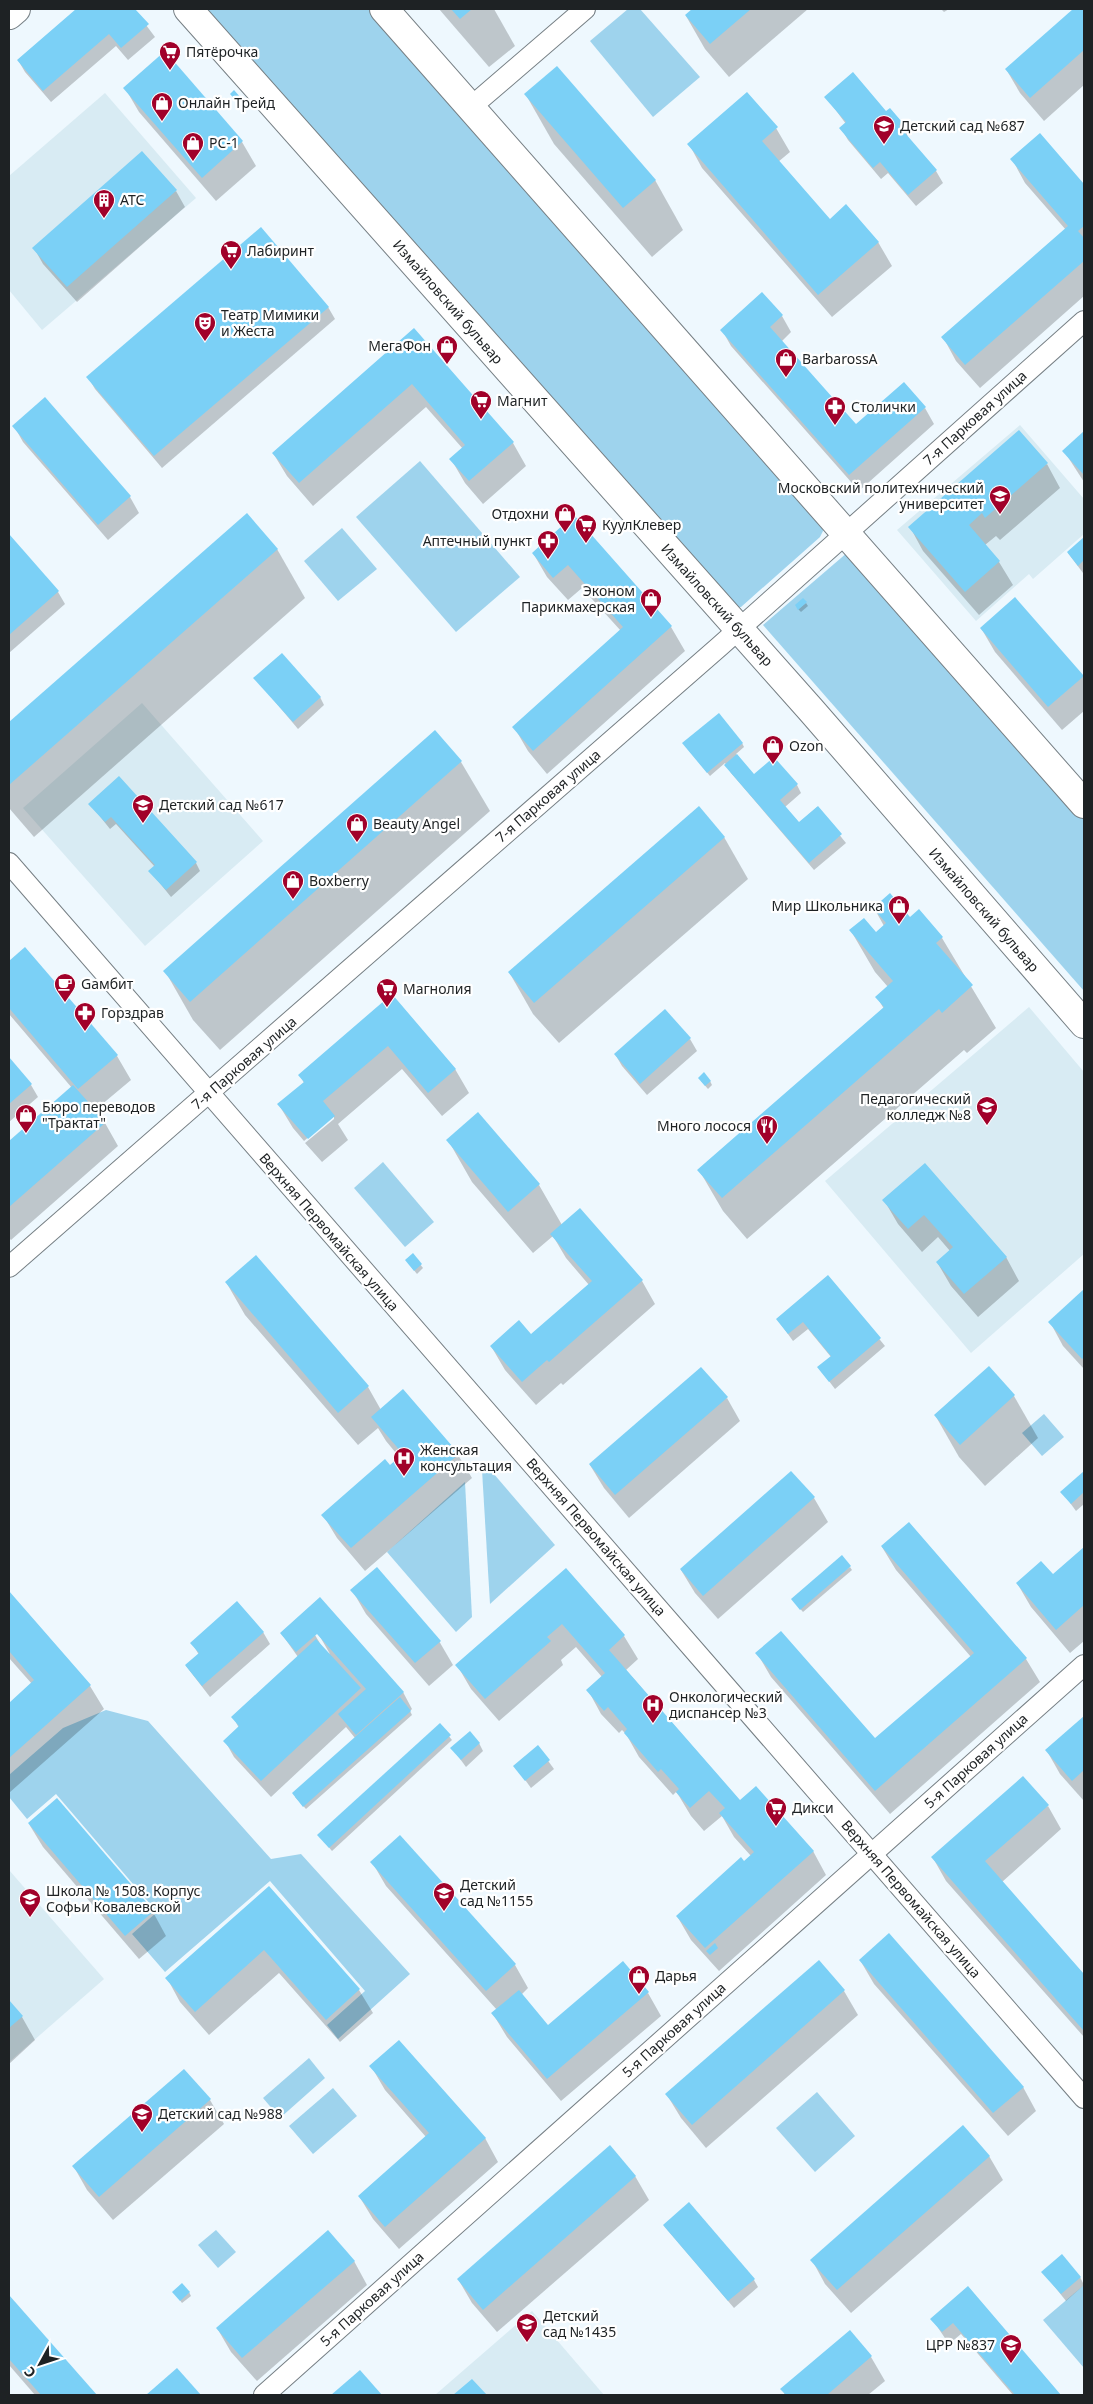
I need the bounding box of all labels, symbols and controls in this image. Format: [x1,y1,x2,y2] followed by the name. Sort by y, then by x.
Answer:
[158,40,182,71] supermarket icon: Пятёрочка
[186,42,258,61] place label: Пятёрочка
[150,91,174,122] shop icon: Онлайн Трейд
[178,93,275,112] place label: Онлайн Трейд
[872,114,896,145] school or university icon: Детский сад №687
[900,116,1025,135] place label: Детский сад №687
[181,131,205,162] shop icon: PC-1
[209,133,239,152] place label: PC-1
[92,188,116,219] building icon: АТС
[120,190,144,209] place label: АТС
[389,235,508,368] street label: Измайловский бульвар
[219,239,243,270] supermarket icon: Лабиринт
[247,241,314,260] place label: Лабиринт
[221,305,319,340] place label: Театр Мимики и Жеста
[193,311,217,342] theatre icon: Театр Мимики и Жеста
[435,334,459,365] shop icon: МегаФон
[368,336,431,355] place label: МегаФон
[774,347,798,378] shop icon: BarbarossA
[802,349,878,368] place label: BarbarossA
[919,366,1031,469] street label: 7-я Парковая улица
[469,389,493,420] supermarket icon: Магнит
[497,391,548,410] place label: Магнит
[823,395,847,426] pharmacy icon: Столички
[851,397,916,416] place label: Столички
[778,478,984,513] place label: Московский политехнический университет
[988,484,1012,515] school or university icon: Московский политехнический университет
[553,502,577,533] shop icon: Отдохни
[491,504,549,523] place label: Отдохни
[574,513,598,544] supermarket icon: КуулКлевер
[602,515,681,534] place label: КуулКлевер
[536,529,560,560] pharmacy icon: Аптечный пункт
[423,531,532,550] place label: Аптечный пункт
[657,539,778,670] street label: Измайловский бульвар
[521,581,635,616] place label: Эконом Парикмахерская
[639,587,663,618] shop icon: Эконом Парикмахерская
[761,734,785,765] shop icon: Ozon
[789,736,824,755] place label: Ozon
[491,745,604,847] street label: 7-я Парковая улица
[131,793,155,824] school or university icon: Детский сад №617
[159,795,284,814] place label: Детский сад №617
[345,812,369,843] shop icon: Beauty Angel
[373,814,460,833] place label: Beauty Angel
[925,843,1044,976] street label: Измайловский бульвар
[281,869,305,900] shop icon: Boxberry
[309,871,370,890] place label: Boxberry
[887,894,911,925] shop icon: Мир Школьника
[771,896,883,915] place label: Мир Школьника
[53,972,77,1003] cafe icon: Gамбит
[81,974,134,993] place label: Gамбит
[375,977,399,1008] supermarket icon: Магнолия
[403,979,472,998] place label: Магнолия
[73,1001,97,1032] pharmacy icon: Горздрав
[101,1003,164,1022] place label: Горздрав
[187,1012,300,1114] street label: 7-я Парковая улица
[860,1089,971,1124] place label: Педагогический колледж №8
[975,1095,999,1126] school or university icon: Педагогический колледж №8
[42,1097,156,1132] place label: Бюро переводов "Трактат"
[14,1103,38,1134] shop icon: Бюро переводов "Трактат"
[755,1114,779,1145] restaurant icon: Много лосося
[657,1116,751,1135] place label: Много лосося
[255,1149,403,1315] street label: Верхняя Первомайская улица
[420,1440,512,1475] place label: Женская консультация
[392,1446,416,1477] hospital icon: Женская консультация
[522,1454,670,1620] street label: Верхняя Первомайская улица
[669,1687,783,1722] place label: Онкологический диспансер №3
[641,1693,665,1724] hospital icon: Онкологический диспансер №3
[920,1709,1032,1812] street label: 5-я Парковая улица
[764,1796,788,1827] supermarket icon: Дикси
[792,1798,834,1817] place label: Дикси
[837,1816,985,1982] street label: Верхняя Первомайская улица
[460,1875,533,1910] place label: Детский сад №1155
[46,1881,200,1916] place label: Школа № 1508. Корпус Софьи Ковалевской
[432,1881,456,1912] school or university icon: Детский сад №1155
[18,1887,42,1918] school or university icon: Школа № 1508. Корпус Софьи Ковалевской
[627,1964,651,1995] shop icon: Дарья
[655,1966,697,1985] place label: Дарья
[618,1978,730,2081] street label: 5-я Парковая улица
[130,2102,154,2133] school or university icon: Детский сад №988
[158,2104,283,2123] place label: Детский сад №988
[316,2247,428,2350] street label: 5-я Парковая улица
[543,2306,616,2341] place label: Детский сад №1435
[515,2312,539,2343] school or university icon: Детский сад №1435
[999,2333,1023,2364] school or university icon: ЦРР №837
[926,2335,995,2354] place label: ЦРР №837
[15,2339,65,2389] north arrow
[19,2363,40,2382] text: С

